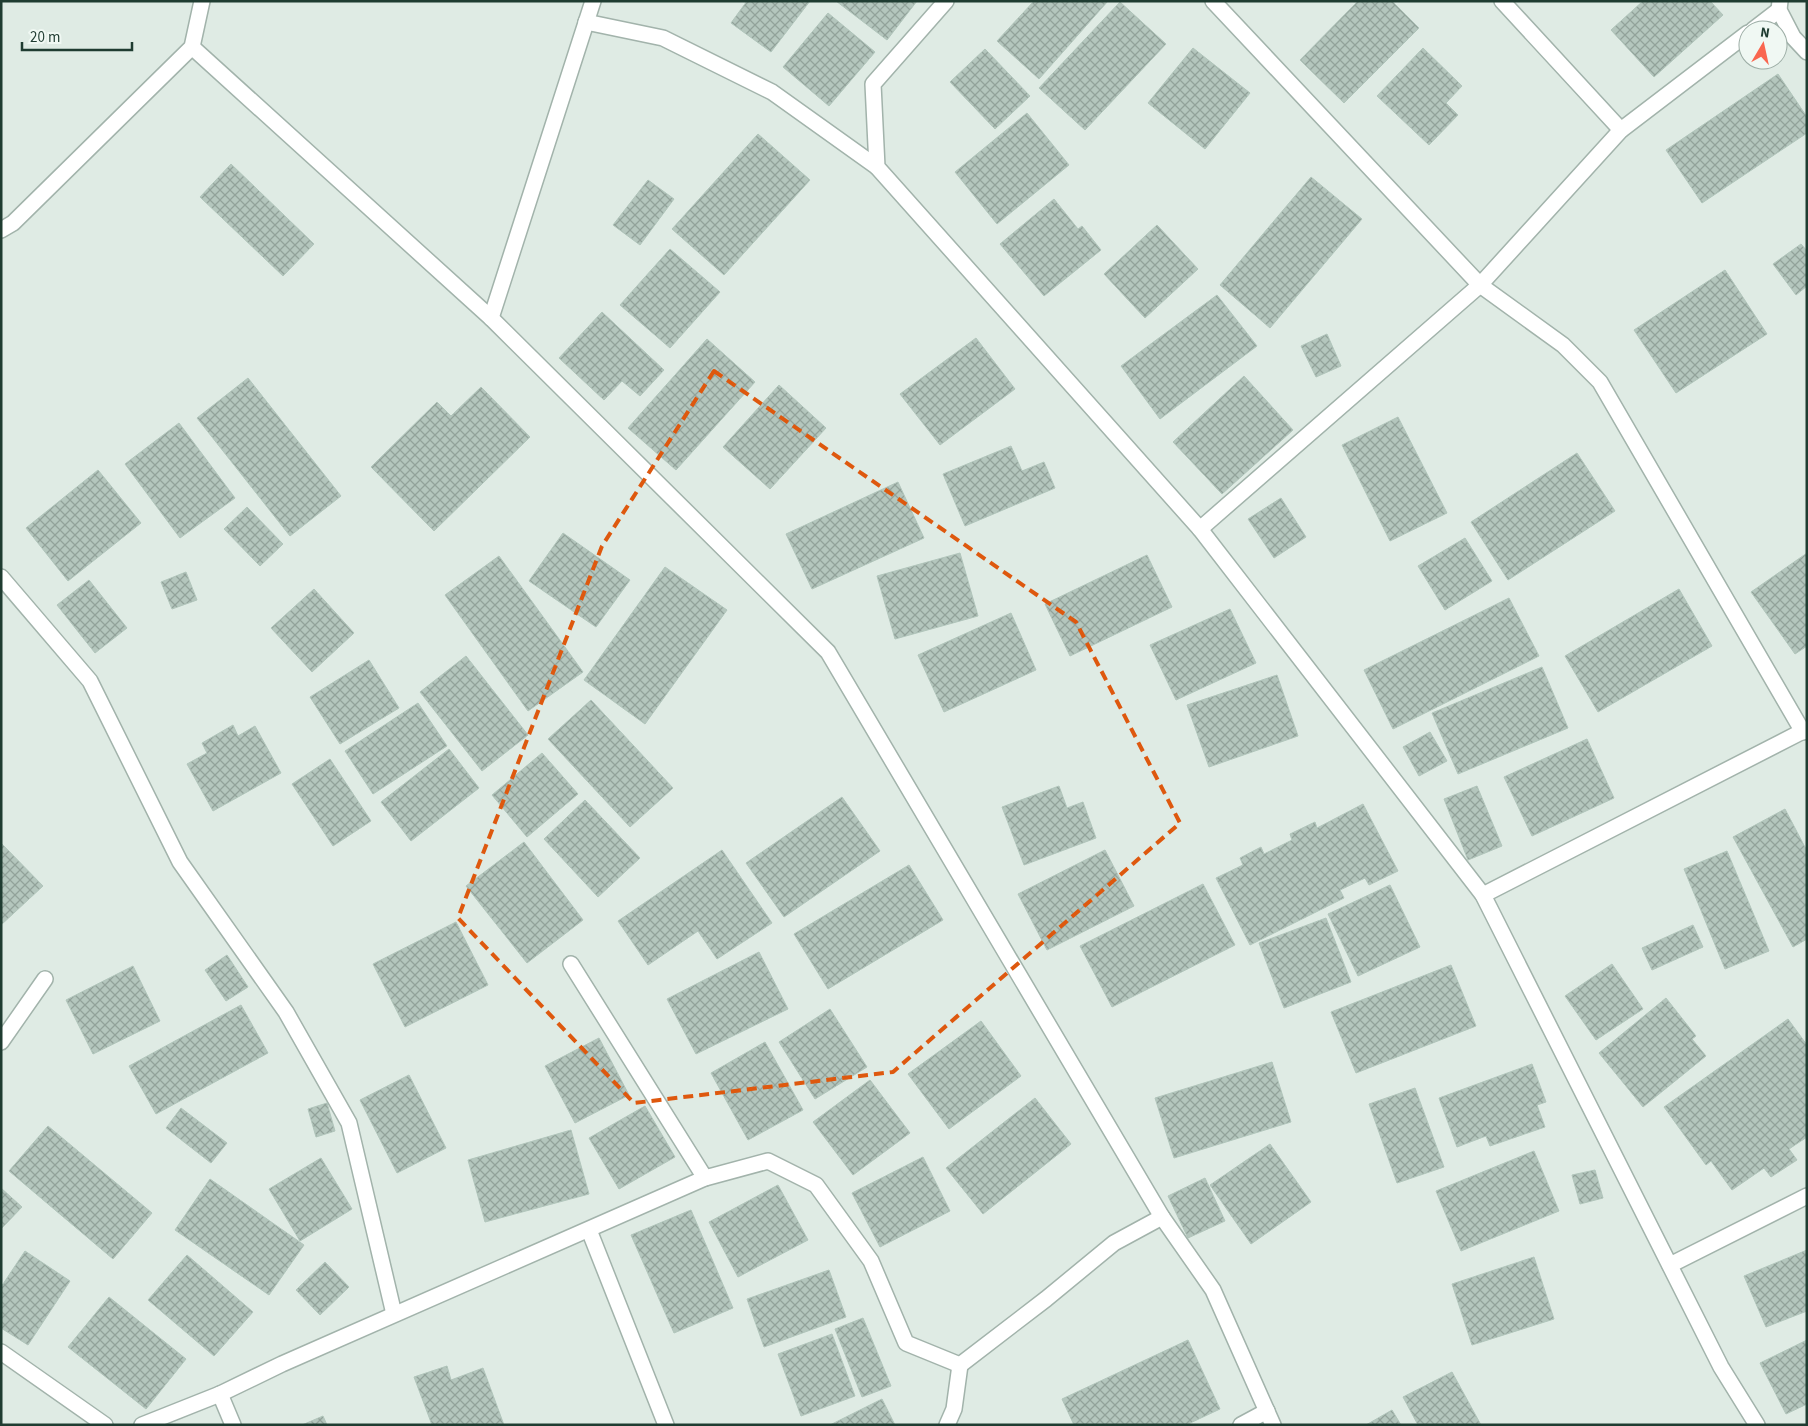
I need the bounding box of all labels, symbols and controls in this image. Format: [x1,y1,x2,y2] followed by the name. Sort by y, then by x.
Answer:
[22,20,132,52] scale bar
[1738,20,1788,70] north arrow
[1759,23,1771,44] text: N
[30,27,60,48] text: 20 m

